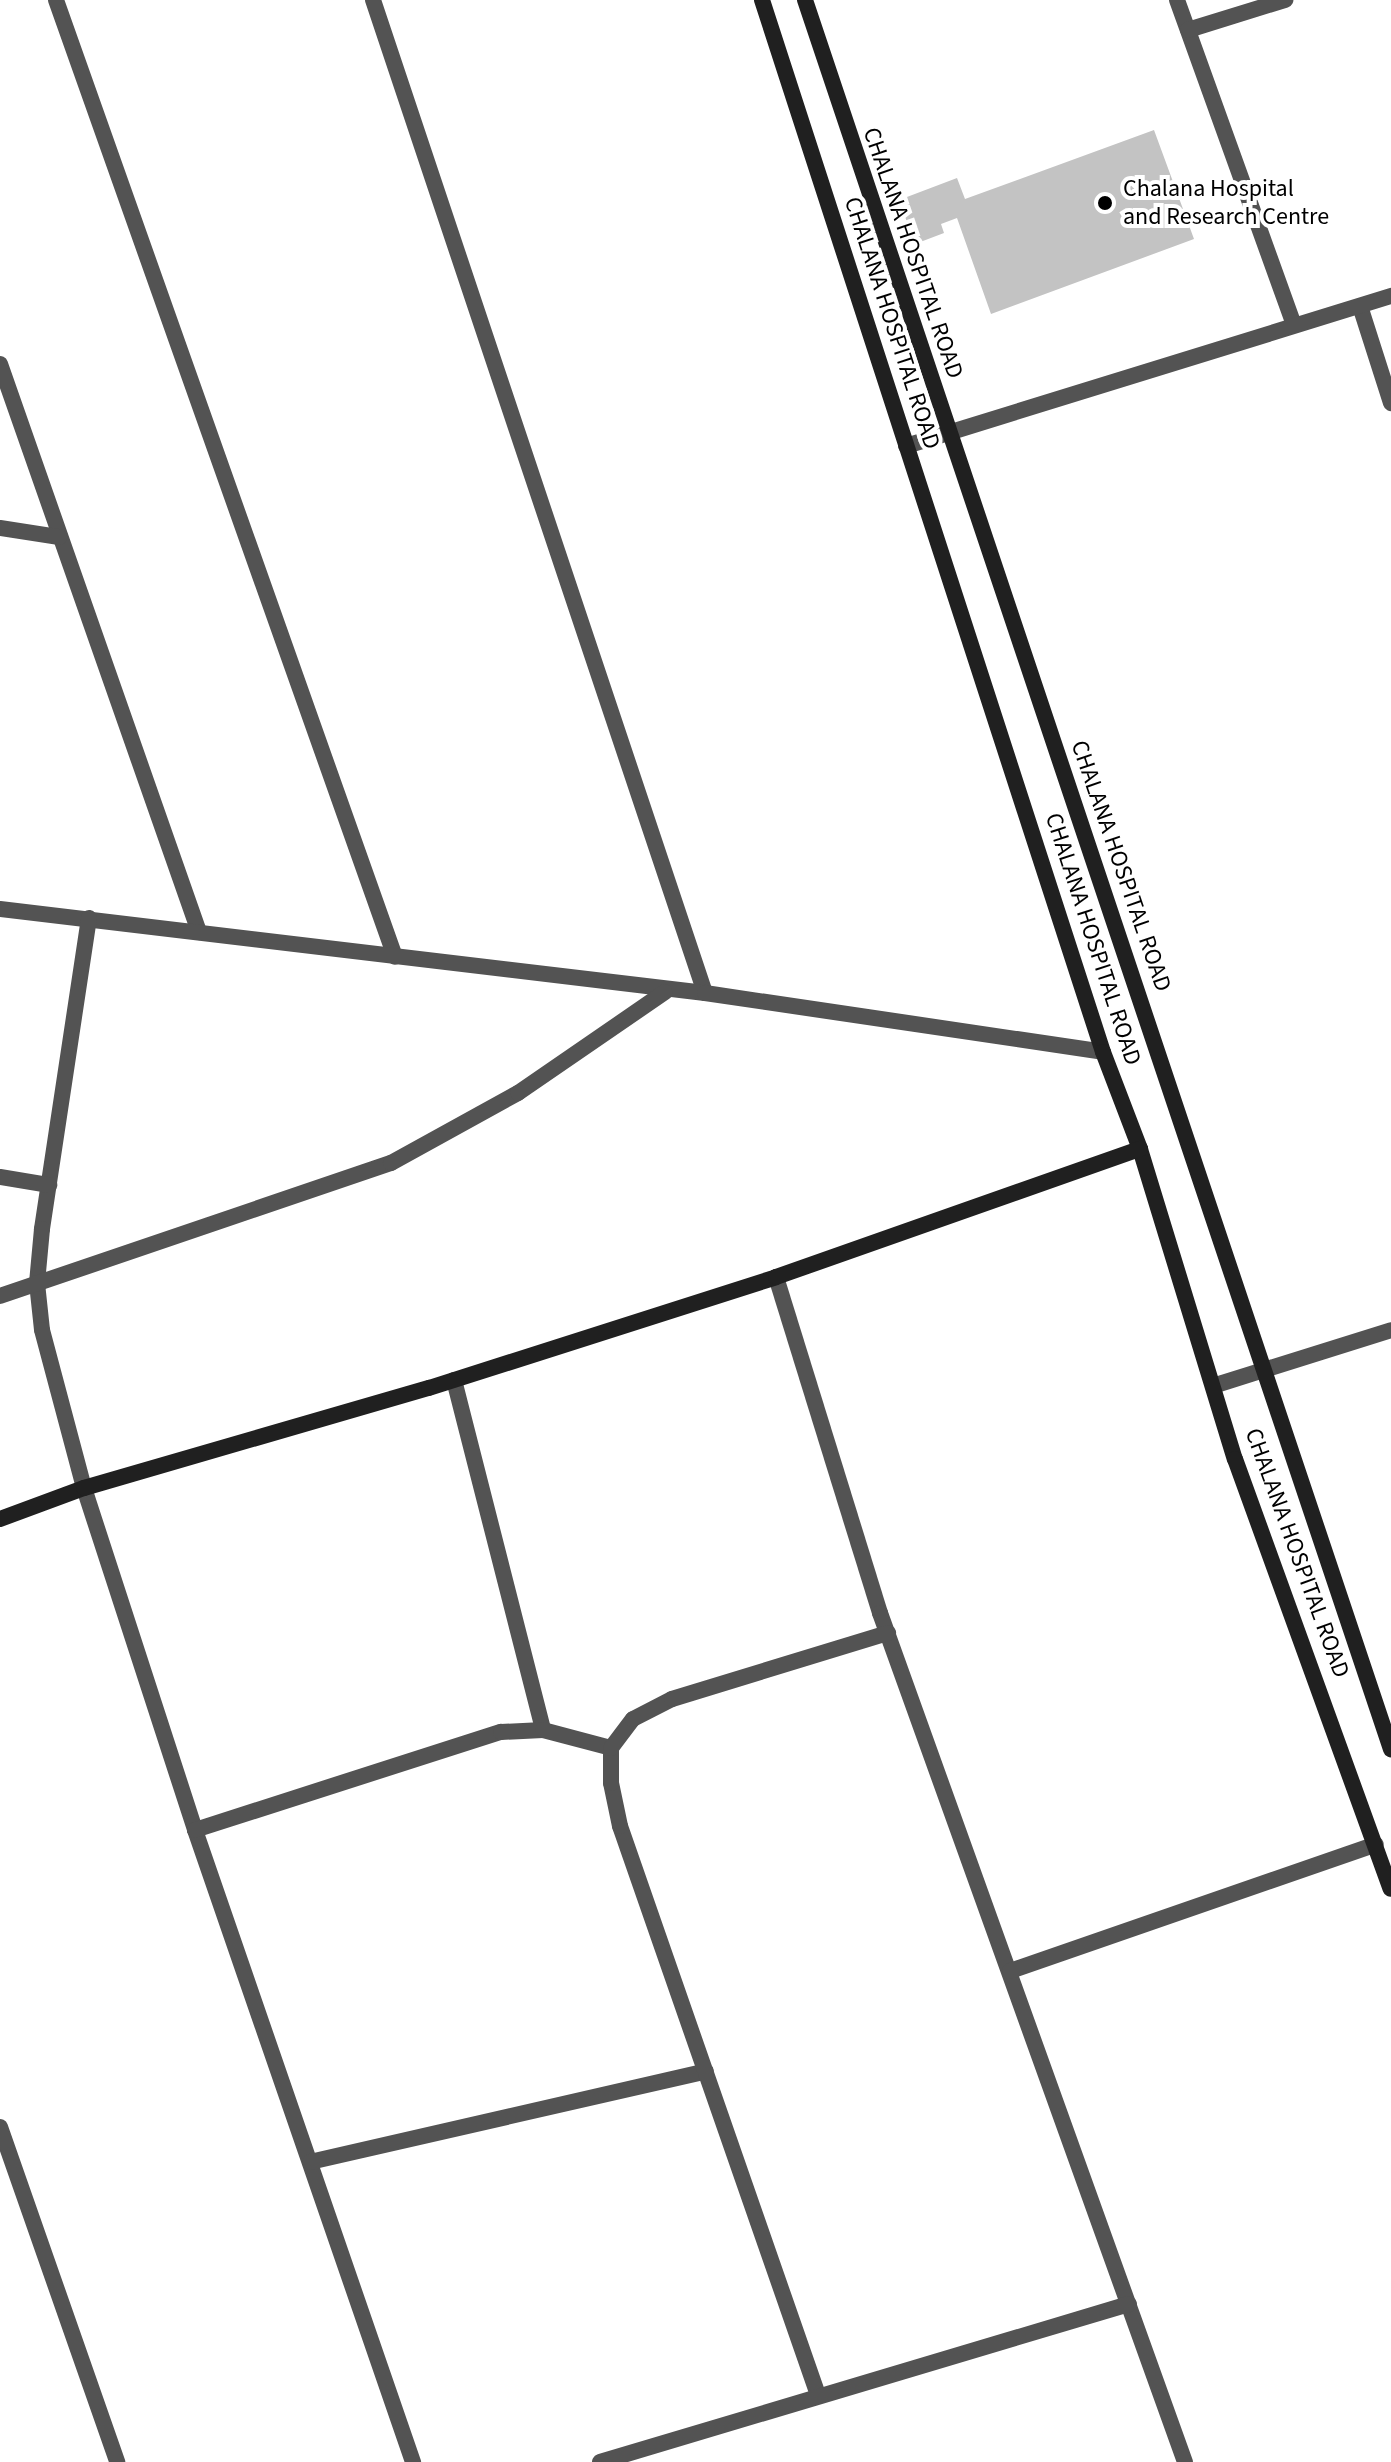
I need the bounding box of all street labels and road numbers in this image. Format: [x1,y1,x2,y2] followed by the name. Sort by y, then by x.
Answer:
[857,124,969,382] street label: CHALANA HOSPITAL ROAD
[838,193,946,453] street label: CHALANA HOSPITAL ROAD
[1065,737,1177,995] street label: CHALANA HOSPITAL ROAD
[1039,809,1147,1069] street label: CHALANA HOSPITAL ROAD
[1238,1424,1356,1682] street label: CHALANA HOSPITAL ROAD

